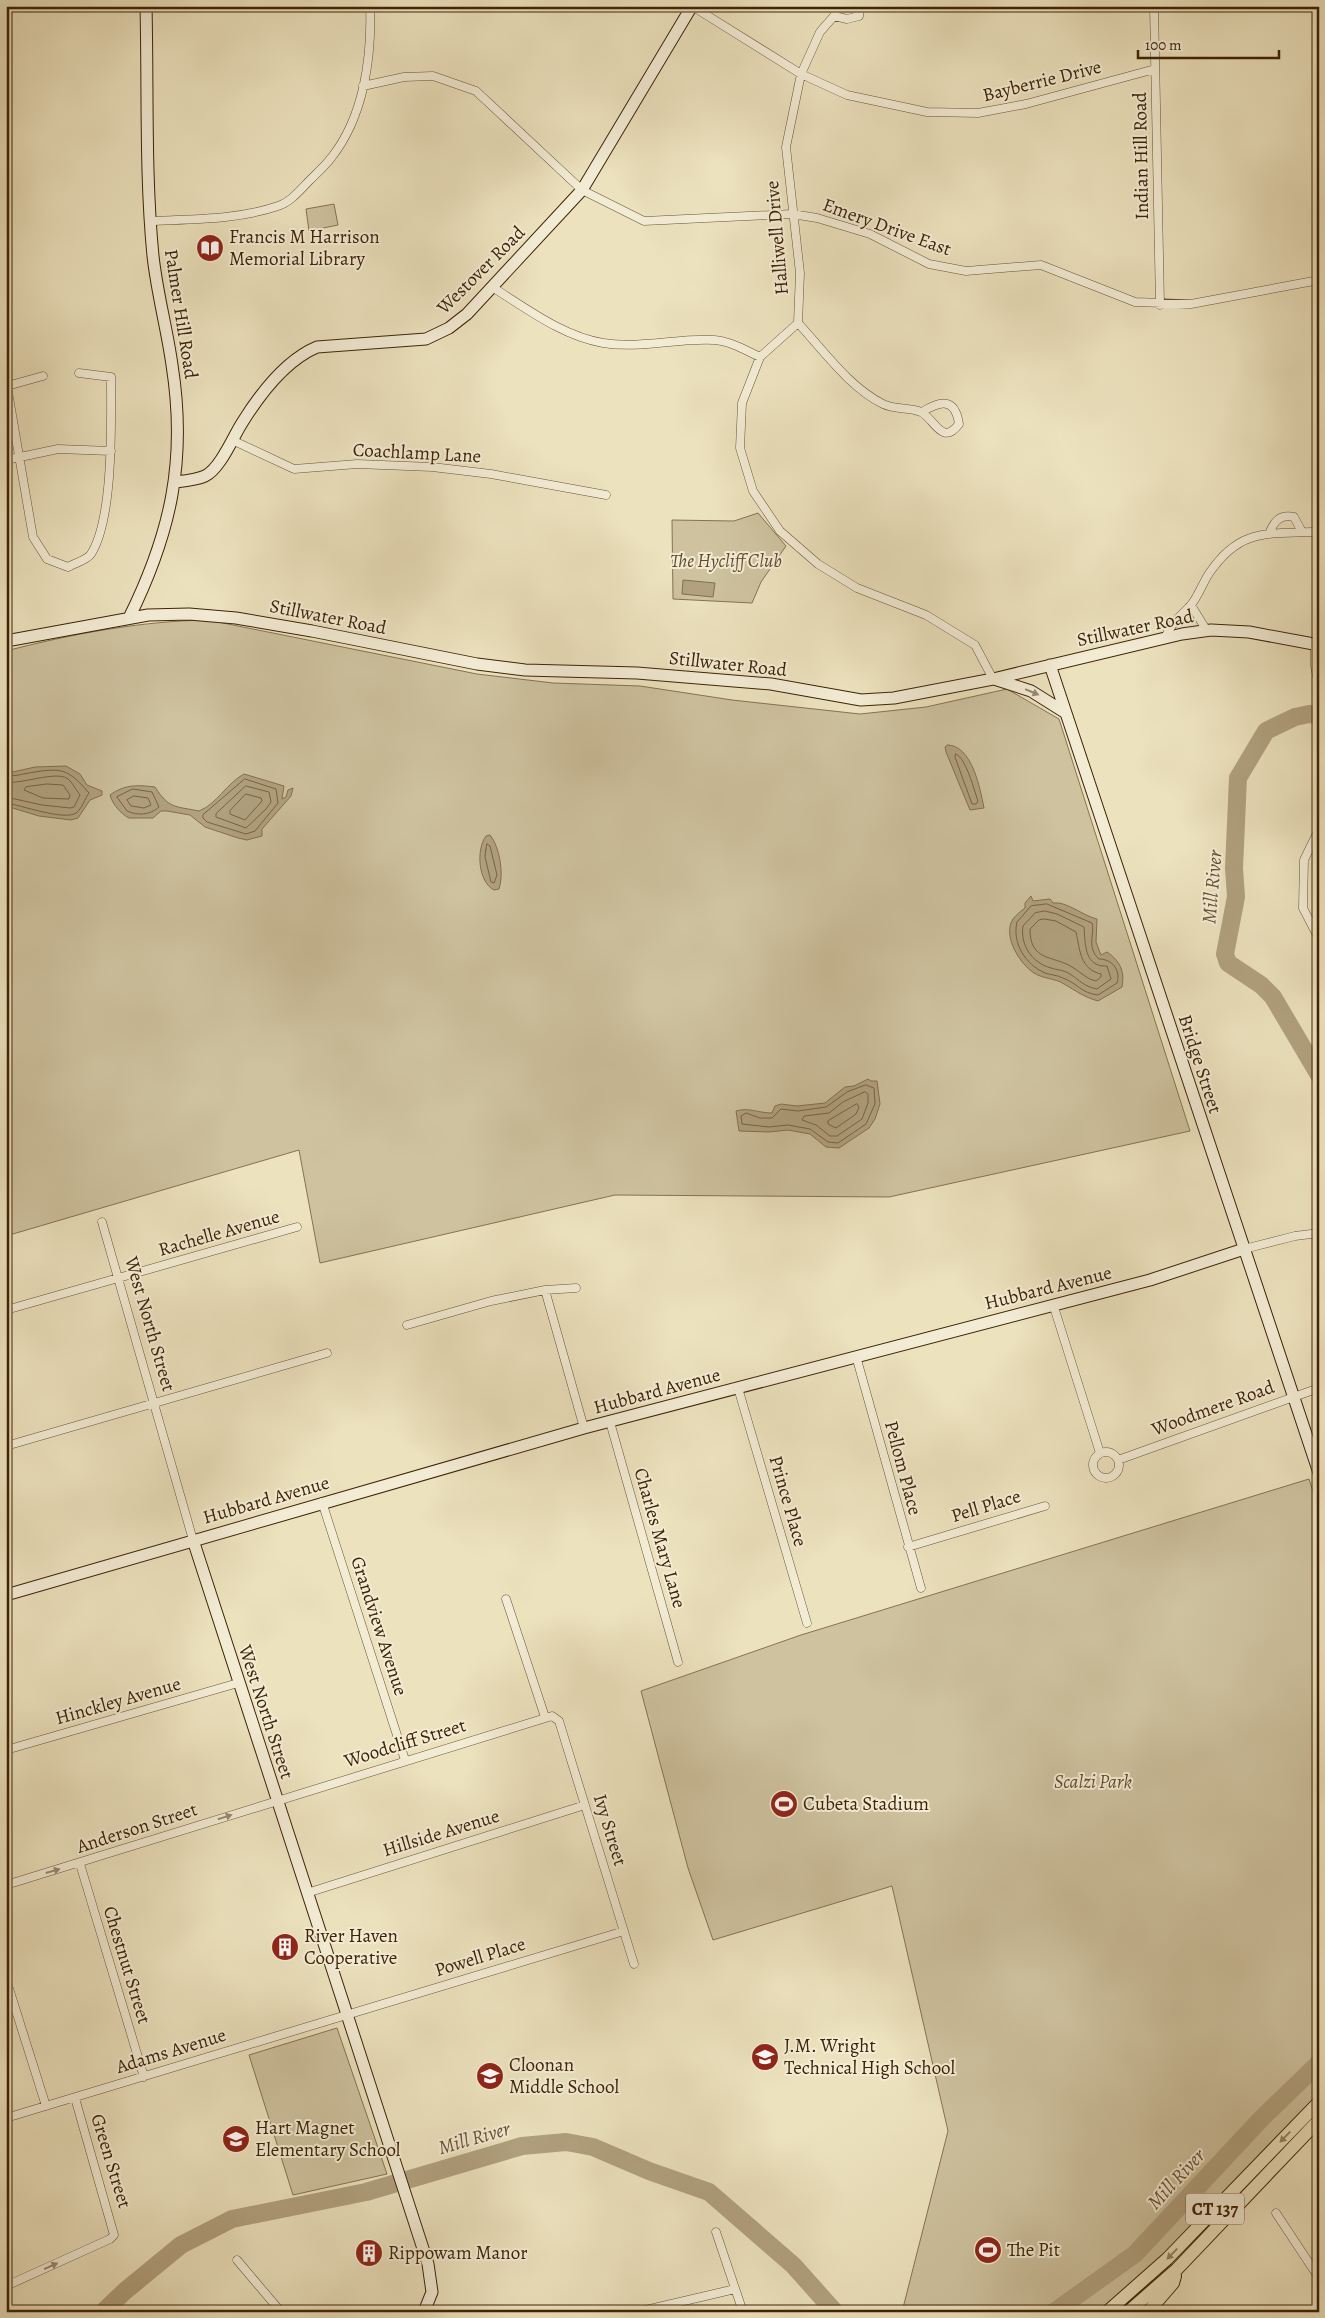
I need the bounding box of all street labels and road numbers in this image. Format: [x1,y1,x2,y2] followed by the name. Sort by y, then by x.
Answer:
[980,54,1104,108] street label: Bayberrie Drive
[1127,91,1155,220] street label: Indian Hill Road
[759,180,795,296] street label: Halliwell Drive
[819,192,955,262] street label: Emery Drive East
[430,220,531,321] street label: Westover Road
[158,247,204,382] street label: Palmer Hill Road
[352,437,482,469] street label: Coachlamp Lane
[267,593,389,641] street label: Stillwater Road
[1074,603,1196,653] street label: Stillwater Road
[668,645,789,683] street label: Stillwater Road
[1172,1011,1228,1117] street label: Bridge Street
[155,1203,283,1263] street label: Rachelle Avenue
[118,1252,182,1395] street label: West North Street
[982,1260,1114,1316] street label: Hubbard Avenue
[591,1362,723,1420] street label: Hubbard Avenue
[1147,1374,1279,1443] street label: Woodmere Road
[878,1418,928,1518] street label: Pellom Place
[763,1452,813,1550] street label: Prince Place
[628,1465,692,1611] street label: Charles Mary Lane
[200,1470,332,1530] street label: Hubbard Avenue
[948,1483,1024,1529] street label: Pell Place
[344,1553,414,1699] street label: Grandview Avenue
[232,1641,300,1782] street label: West North Street
[52,1671,184,1731] street label: Hinckley Avenue
[340,1712,469,1774] street label: Woodcliff Street
[587,1791,633,1869] street label: Ivy Street
[73,1796,201,1860] street label: Anderson Street
[379,1803,503,1863] street label: Hillside Avenue
[97,1903,157,2027] street label: Chestnut Street
[431,1931,529,1983] street label: Powell Place
[112,2022,229,2080] street label: Adams Avenue
[84,2111,138,2211] street label: Green Street
[1186,2194,1244,2224] road number: CT 137

